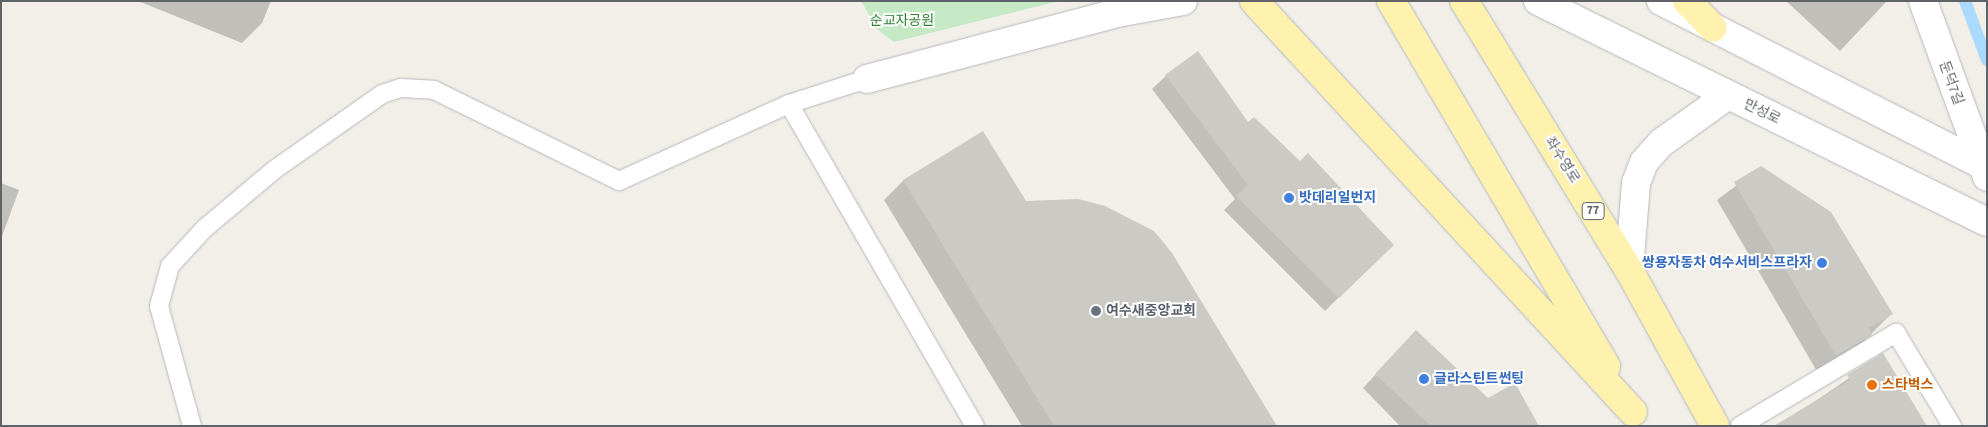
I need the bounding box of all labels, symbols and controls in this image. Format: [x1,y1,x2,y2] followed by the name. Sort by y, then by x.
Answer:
[870,13,934,29] park label: 순교자공원
[1935,59,1967,107] street label: 둔덕7길
[1741,96,1783,128] street label: 만성로
[1541,134,1583,186] street label: 좌수영로
[1299,190,1376,206] place label: 밧데리일번지
[1283,192,1295,204] marker: 밧데리일번지
[1580,202,1606,220] road number: 77
[1642,255,1812,271] place label: 쌍용자동차 여수서비스프라자
[1816,257,1828,269] marker: 쌍용자동차 여수서비스프라자
[1106,303,1196,319] place label: 여수새중앙교회
[1090,305,1102,317] marker: 여수새중앙교회
[1434,371,1524,387] place label: 글라스틴트썬팅
[1418,373,1430,385] marker: 글라스틴트썬팅
[1882,377,1934,393] place label: 스타벅스
[1866,379,1878,391] marker: 스타벅스

